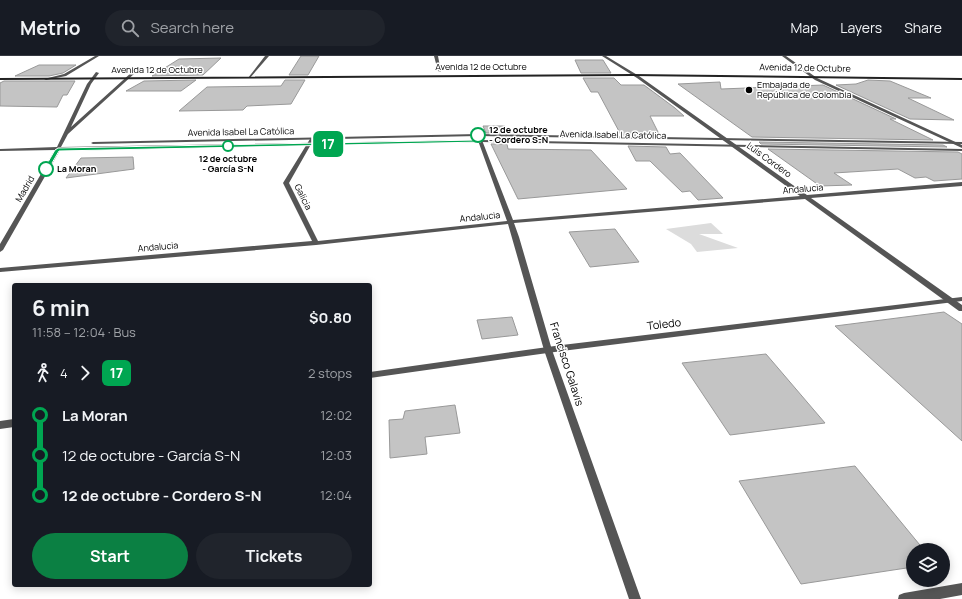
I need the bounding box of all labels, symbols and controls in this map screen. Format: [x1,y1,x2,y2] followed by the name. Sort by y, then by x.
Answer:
[105,10,385,46] search box
[20,15,81,41] text: Metrio
[119,17,141,39] icon: search
[151,17,234,38] text: Search here
[790,18,818,37] text: Map
[840,18,882,37] text: Layers
[904,18,942,37] text: Share
[435,60,527,73] street label: Avenida 12 de Octubre
[759,60,851,75] street label: Avenida 12 de Octubre
[111,63,203,76] street label: Avenida 12 de Octubre
[757,78,851,101] place label: Embajada de República de Colombia
[744,85,754,95] marker: Embajada de República de Colombia
[489,123,548,146] place label: 12 de octubre - Cordero S-N
[188,124,294,139] street label: Avenida Isabel La Católica
[470,127,486,143] marker: 12 de octubre - Cordero S-N
[560,127,666,142] street label: Avenida Isabel La Católica
[310,131,346,157] line badge: 17
[321,134,335,153] text: 17
[744,139,794,180] street label: Luis Cordero
[222,140,234,152] marker: 12 de octubre - García S-N
[199,152,258,175] place label: 12 de octubre - García S-N
[38,161,54,177] marker: La Moran
[57,162,97,175] place label: La Moran
[12,173,37,204] street label: Madrid
[782,180,824,197] street label: Andalucia
[292,182,315,212] street label: Galicia
[459,208,501,225] street label: Andalucia
[137,238,179,255] street label: Andalucia
[32,293,90,323] text: 6 min
[309,307,352,328] text: $0.80
[646,314,682,333] street label: Toledo
[547,320,588,408] street label: Francisco Galavis
[32,323,136,341] text: 11:58 – 12:04 · Bus
[32,362,54,384] icon: walk
[74,362,96,384] icon: forward
[110,363,123,382] text: 17
[60,364,68,382] text: 4
[308,364,352,382] text: 2 stops
[62,405,128,426] text: La Moran
[320,406,352,424] text: 12:02
[62,445,240,466] text: 12 de octubre - García S-N
[321,446,352,464] text: 12:03
[62,485,261,506] text: 12 de octubre - Cordero S-N
[320,486,352,504] text: 12:04
[32,533,188,579] button: Start
[196,533,352,579] button: Tickets
[906,543,950,587] map controls
[906,543,950,587] button: layers

